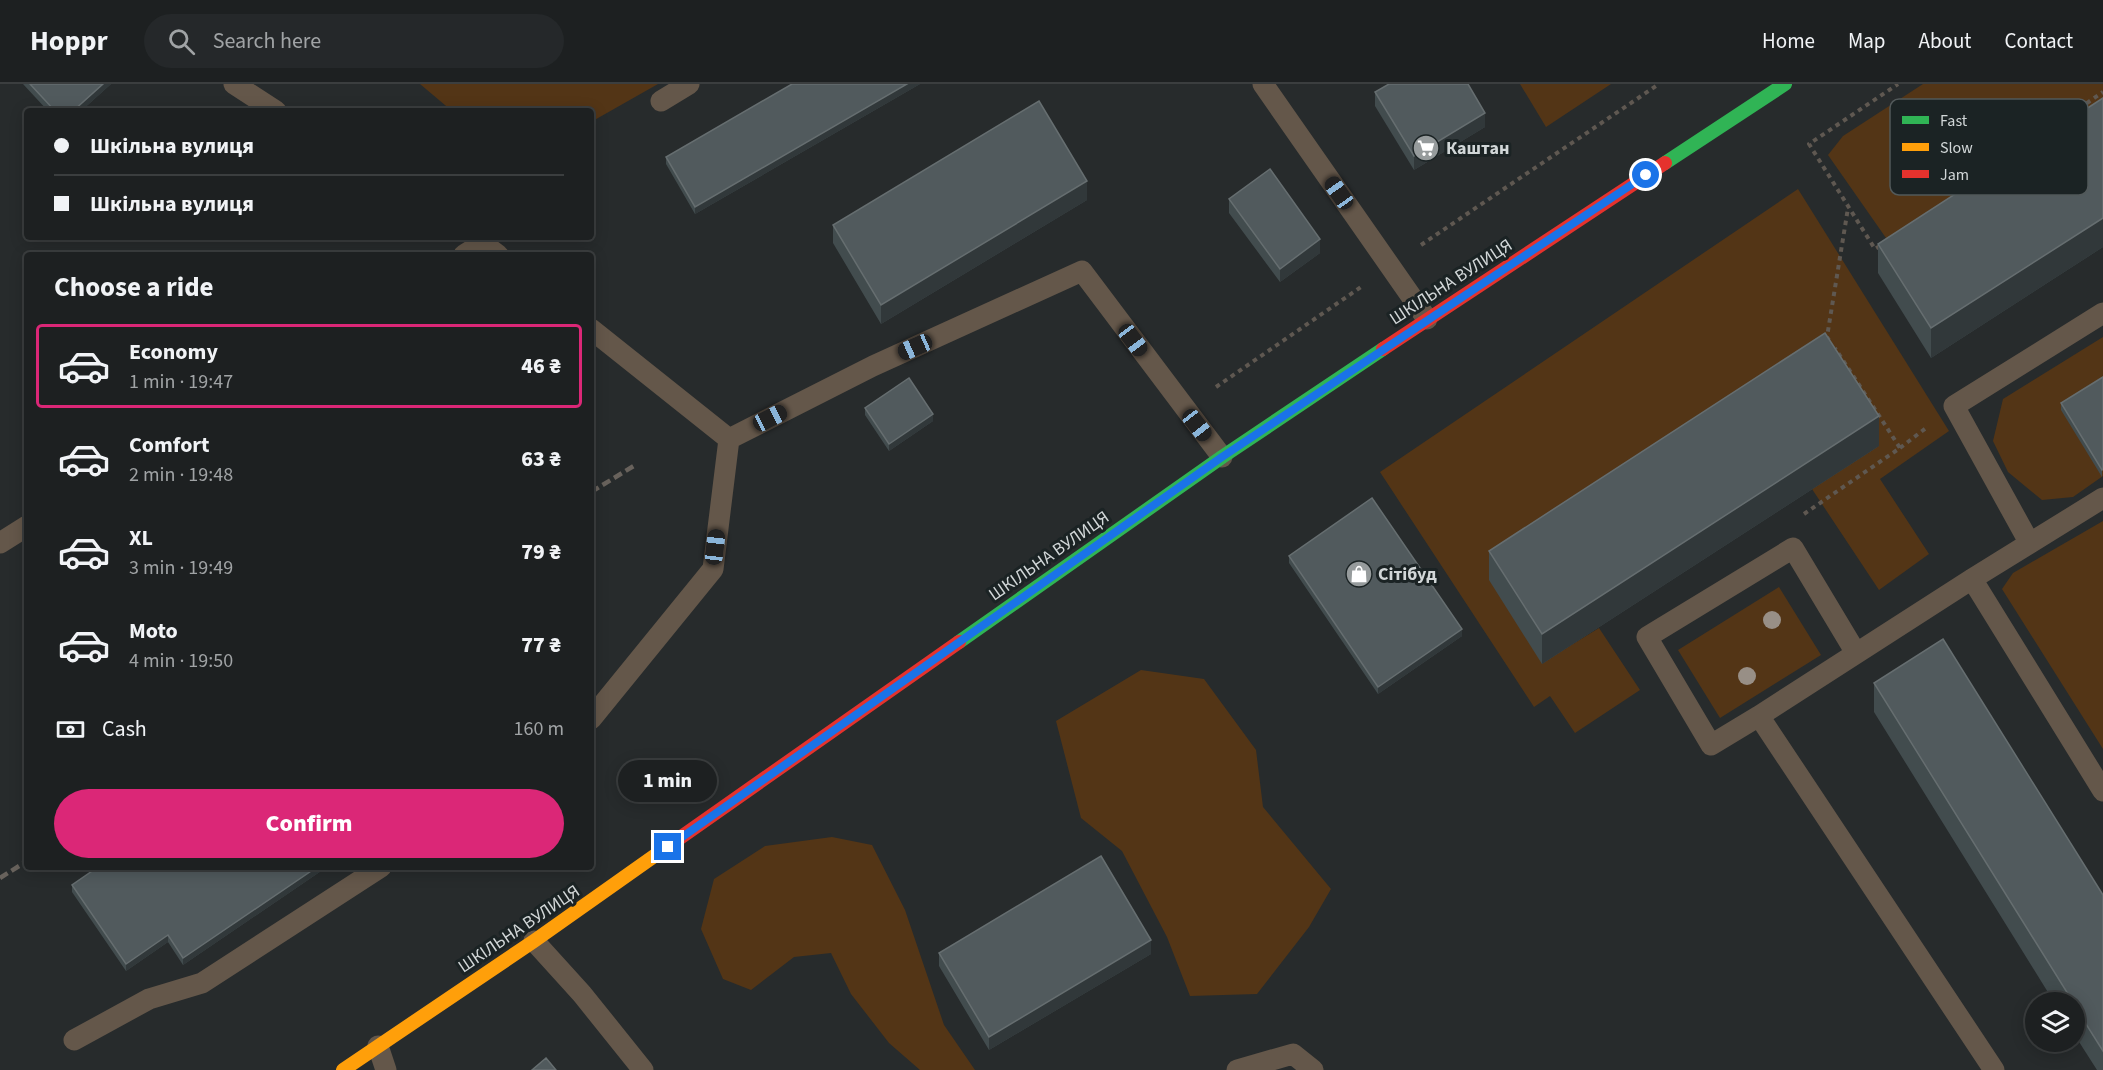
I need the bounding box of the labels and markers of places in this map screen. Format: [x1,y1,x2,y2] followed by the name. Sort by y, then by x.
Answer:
[1411,133,1441,163] supermarket icon: Каштан
[1446,136,1509,161] place label: Каштан
[1344,559,1374,589] shop icon: Сітібуд
[1378,562,1437,587] place label: Сітібуд

